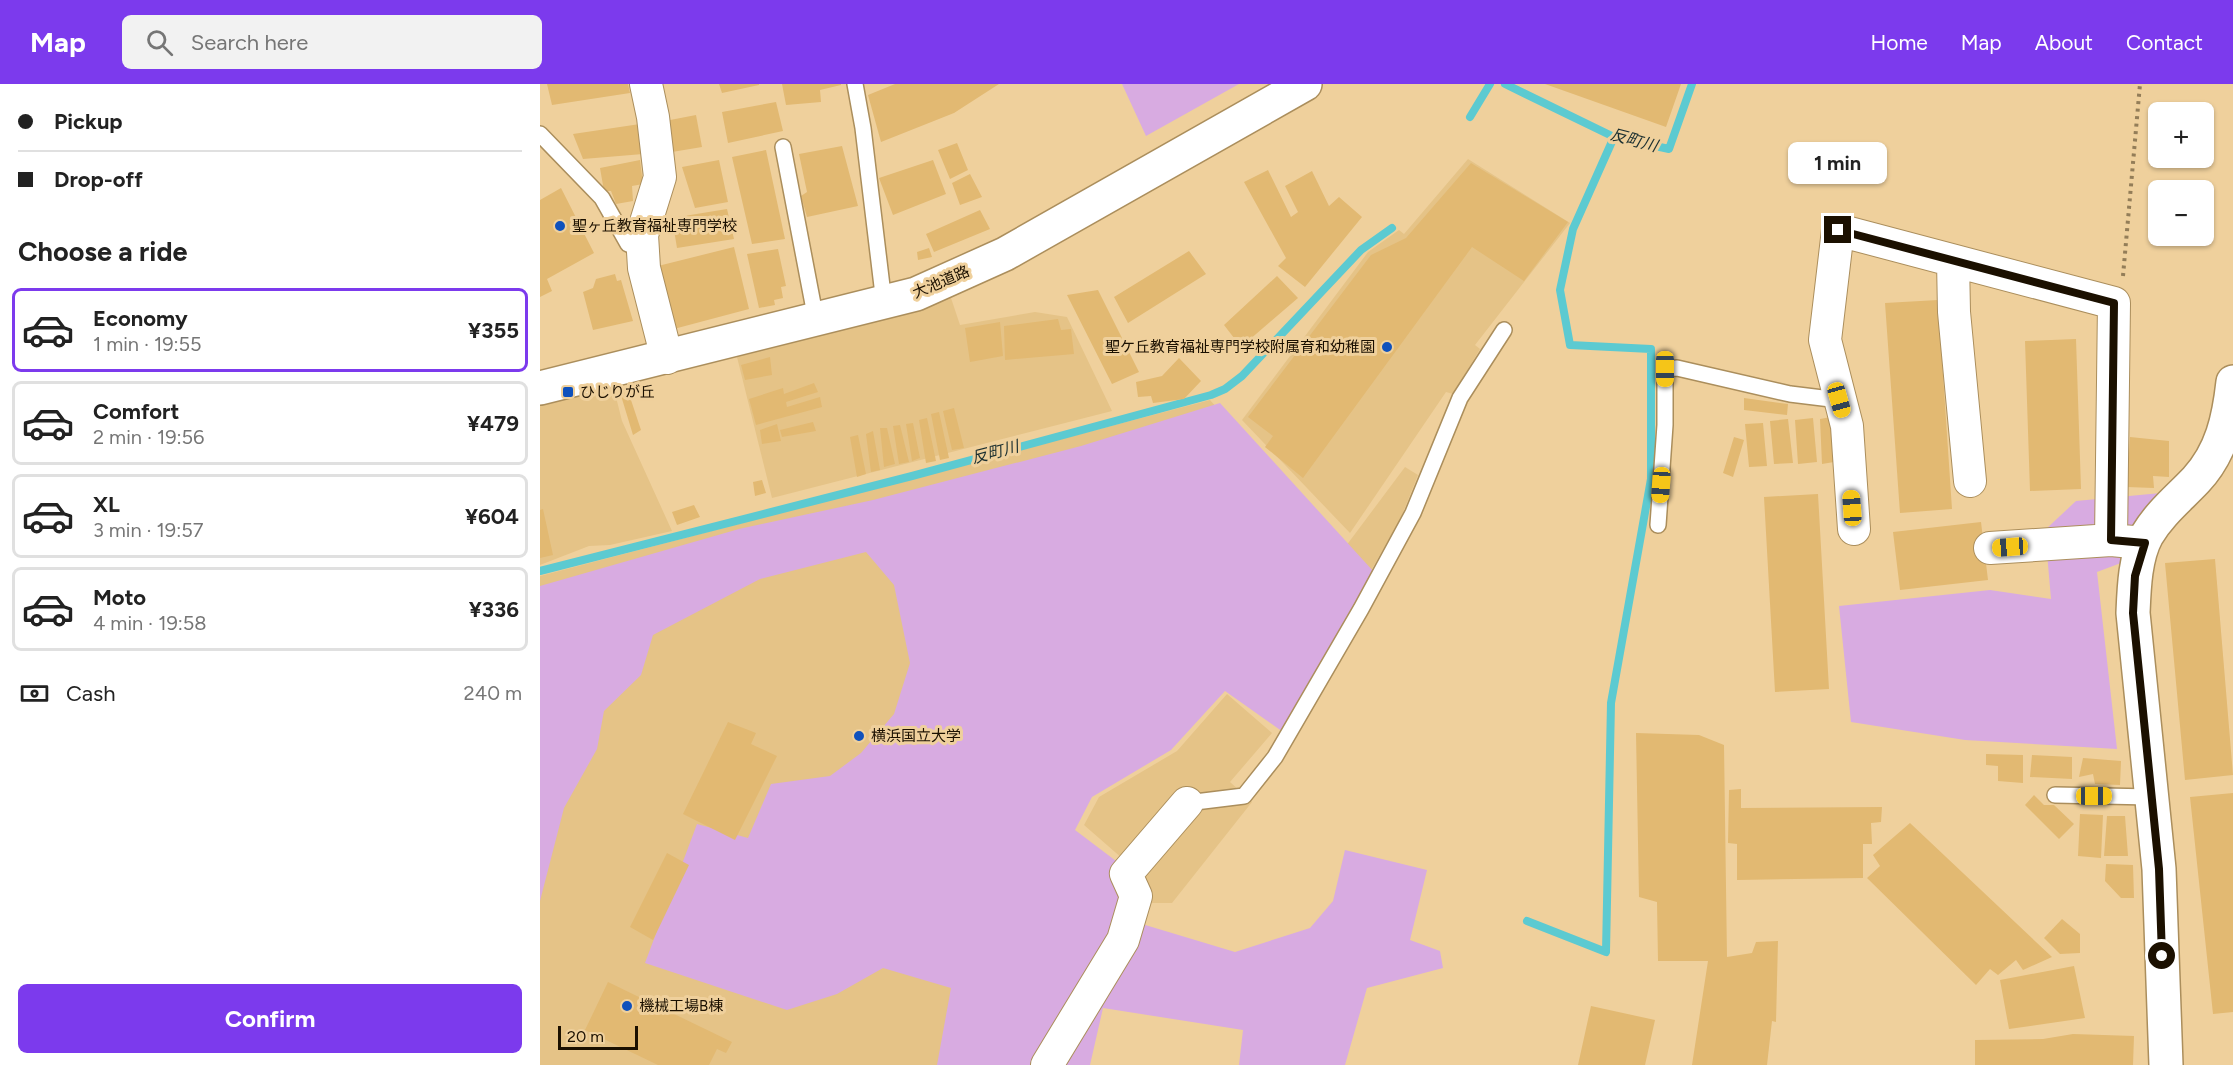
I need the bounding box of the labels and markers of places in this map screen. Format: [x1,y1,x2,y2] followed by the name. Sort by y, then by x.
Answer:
[572,217,737,235] place label: 聖ヶ丘教育福祉専門学校
[553,219,567,233] marker: 聖ヶ丘教育福祉専門学校
[1105,338,1375,356] place label: 聖ケ丘教育福祉専門学校附属育和幼稚園
[1380,340,1394,354] marker: 聖ケ丘教育福祉専門学校附属育和幼稚園
[580,383,655,401] place label: ひじりが丘
[561,385,575,399] marker: ひじりが丘
[871,727,961,745] place label: 横浜国立大学
[852,729,866,743] marker: 横浜国立大学
[639,997,723,1015] place label: 機械工場B棟
[620,999,634,1013] marker: 機械工場B棟

